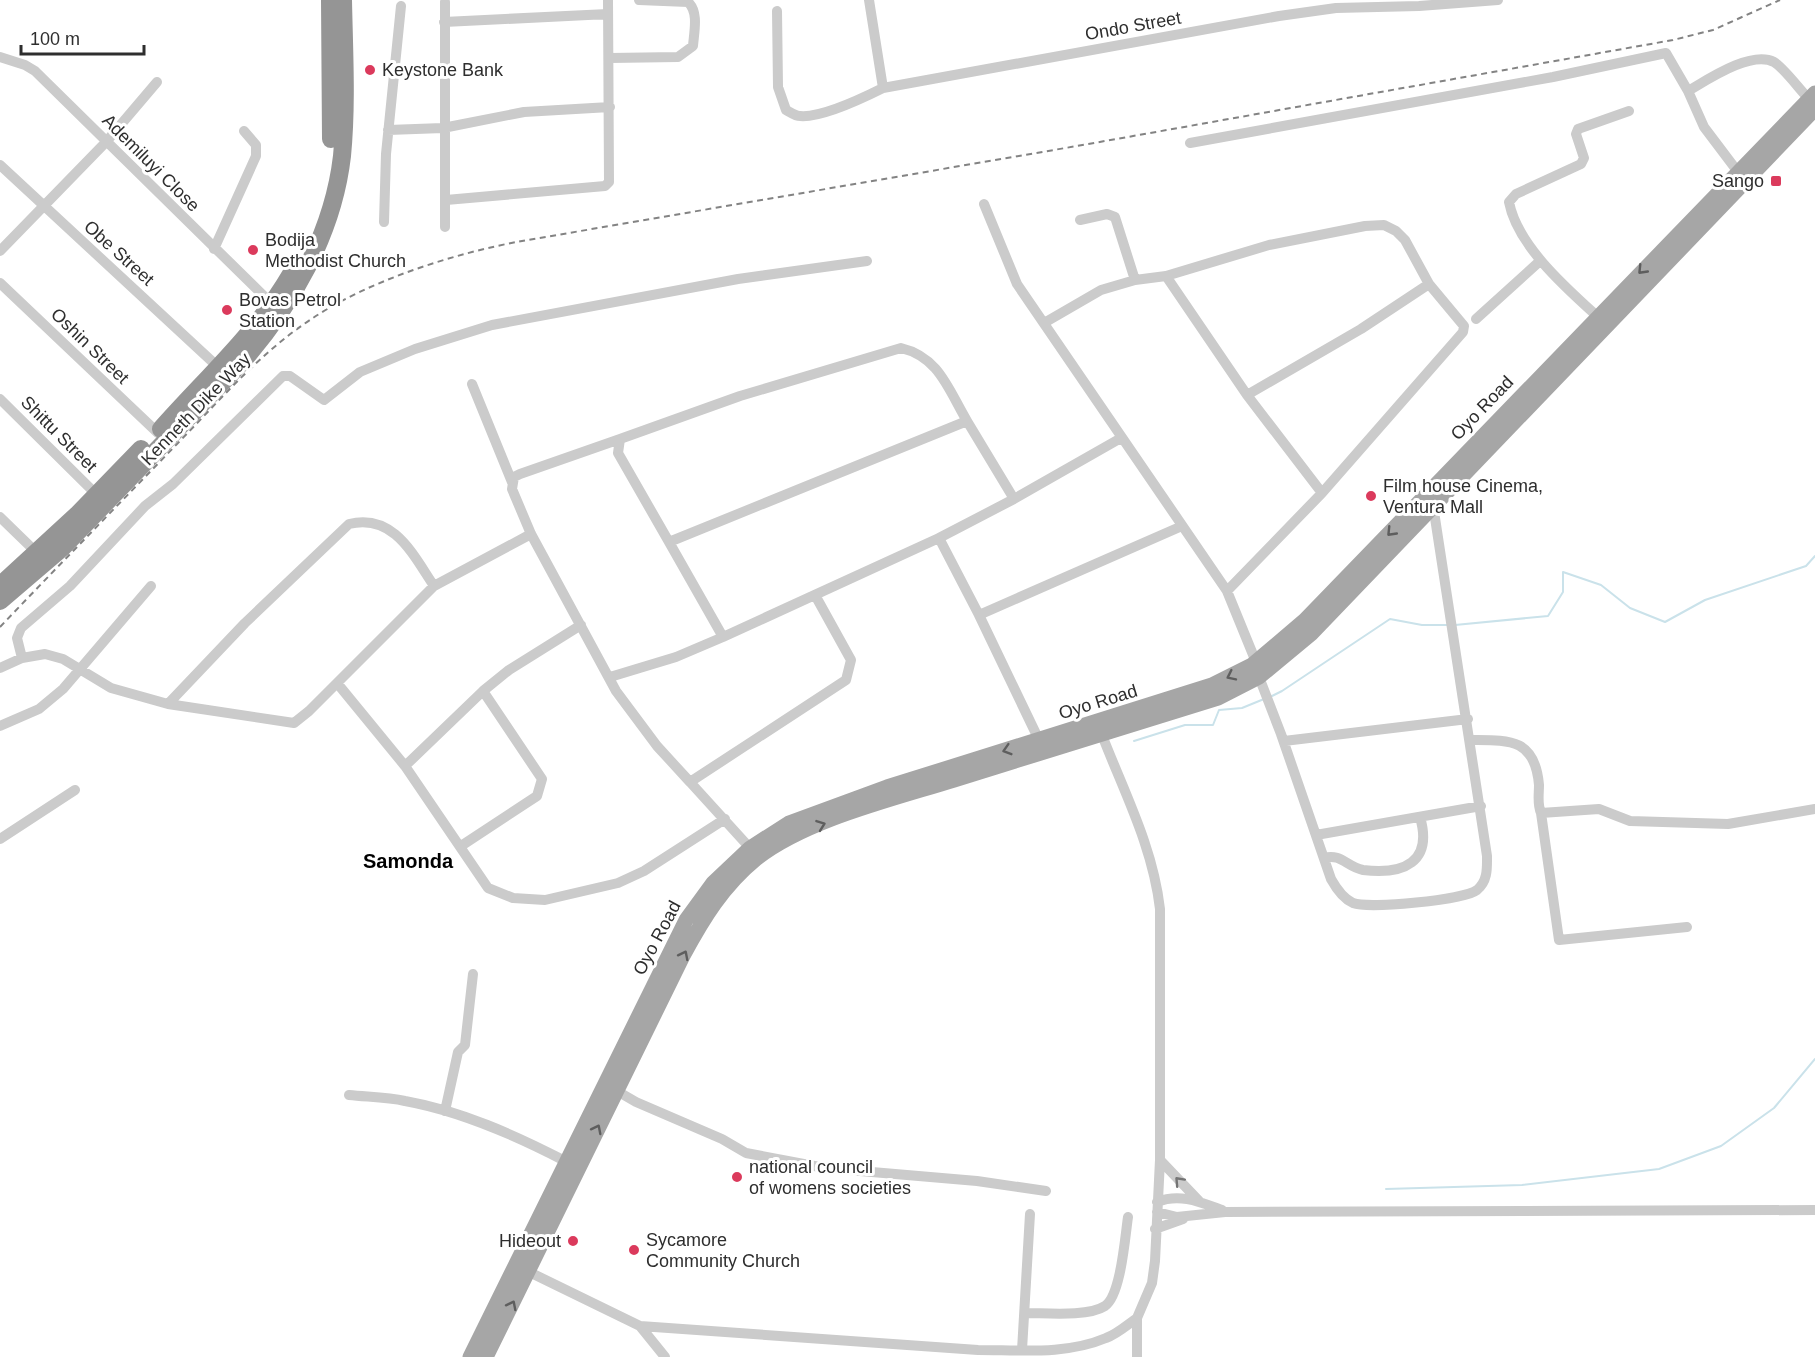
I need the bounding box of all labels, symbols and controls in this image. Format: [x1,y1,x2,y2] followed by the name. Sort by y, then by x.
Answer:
[1083,8,1183,44] street label: Ondo Street
[21,18,144,56] scale bar
[30,29,80,49] text: 100 m
[382,60,504,80] place label: Keystone Bank
[363,63,377,77] marker: Keystone Bank
[98,110,204,216] street label: Ademiluyi Close
[1712,171,1764,191] place label: Sango
[1769,174,1783,188] marker: Sango
[80,216,158,290] street label: Obe Street
[265,230,406,271] place label: Bodija Methodist Church
[246,243,260,257] marker: Bodija Methodist Church
[1639,263,1650,274] one-way arrow
[239,290,341,331] place label: Bovas Petrol Station
[220,303,234,317] marker: Bovas Petrol Station
[47,304,133,388] street label: Oshin Street
[137,349,255,469] street label: Kenneth Dike Way
[1447,372,1517,444] street label: Oyo Road
[17,392,101,476] street label: Shittu Street
[1383,476,1543,517] place label: Film house Cinema, Ventura Mall
[1364,489,1378,503] marker: Film house Cinema, Ventura Mall
[1387,524,1398,535] one-way arrow
[1227,668,1238,680] one-way arrow
[1056,681,1140,723] street label: Oyo Road
[1002,743,1013,755] one-way arrow
[815,819,826,832] one-way arrow
[363,850,454,872] district label: Samonda
[629,898,685,978] street label: Oyo Road
[677,950,688,961] one-way arrow
[590,1125,601,1136] one-way arrow
[749,1157,911,1198] place label: national council of womens societies
[730,1170,744,1184] marker: national council of womens societies
[1175,1177,1186,1188] one-way arrow
[646,1230,800,1271] place label: Sycamore Community Church
[499,1231,561,1251] place label: Hideout
[566,1234,580,1248] marker: Hideout
[627,1243,641,1257] marker: Sycamore Community Church
[505,1300,516,1311] one-way arrow

